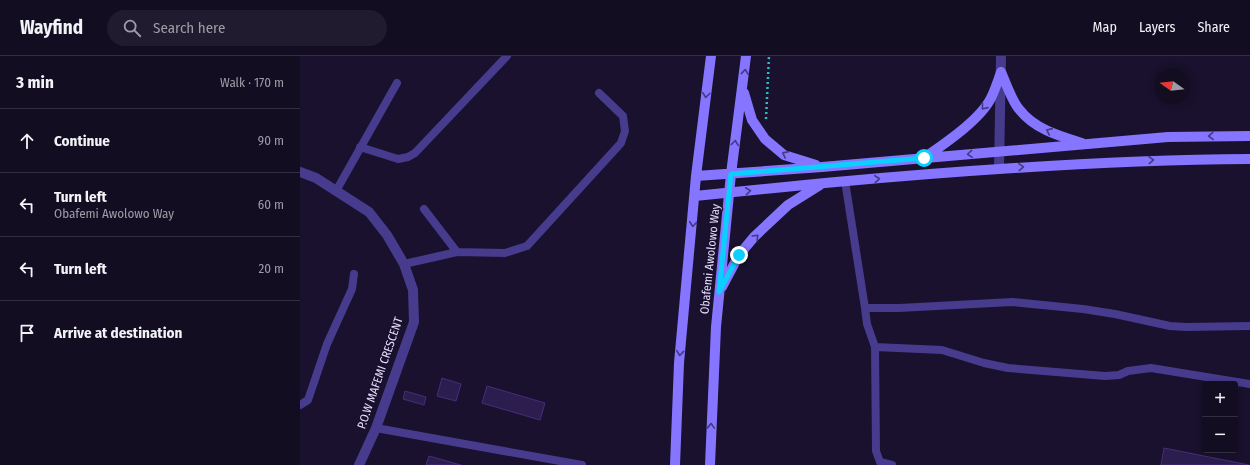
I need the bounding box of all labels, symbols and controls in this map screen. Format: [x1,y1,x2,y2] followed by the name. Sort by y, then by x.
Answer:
[107,10,387,46] search box
[20,16,83,39] text: Wayfind
[121,17,143,39] icon: search
[153,19,225,37] text: Search here
[1093,19,1117,36] text: Map
[1139,19,1175,36] text: Layers
[1197,19,1230,36] text: Share
[1154,68,1190,104] north arrow
[740,69,749,75] one-way arrow
[16,72,54,93] text: 3 min
[220,75,284,90] text: Walk · 170 m
[702,92,711,98] one-way arrow
[982,103,989,110] one-way arrow
[1046,128,1053,136] one-way arrow
[16,130,38,152] icon: ahead
[54,132,110,150] text: Continue
[1208,132,1214,141] one-way arrow
[258,133,284,148] text: 90 m
[731,140,740,146] one-way arrow
[915,149,933,167] route start
[967,150,973,159] one-way arrow
[782,151,789,159] one-way arrow
[1148,156,1154,165] one-way arrow
[1018,163,1024,172] one-way arrow
[874,174,880,183] one-way arrow
[745,187,751,196] one-way arrow
[54,188,107,206] text: Turn left
[16,194,38,216] icon: left
[258,197,284,212] text: 60 m
[697,203,723,315] street label: Obafemi Awolowo Way
[54,206,174,221] text: Obafemi Awolowo Way
[688,221,697,227] one-way arrow
[751,234,758,242] one-way arrow
[730,246,748,264] route end
[16,258,38,280] icon: left
[54,260,107,278] text: Turn left
[258,261,284,276] text: 20 m
[354,315,406,431] street label: P.O.W MAFEMI CRESCENT
[16,322,38,344] icon: arrive
[54,324,182,342] text: Arrive at destination
[676,350,685,356] one-way arrow
[1202,381,1238,453] map controls
[1202,381,1238,417] button: +
[1202,417,1238,453] button: −
[707,423,715,429] one-way arrow

